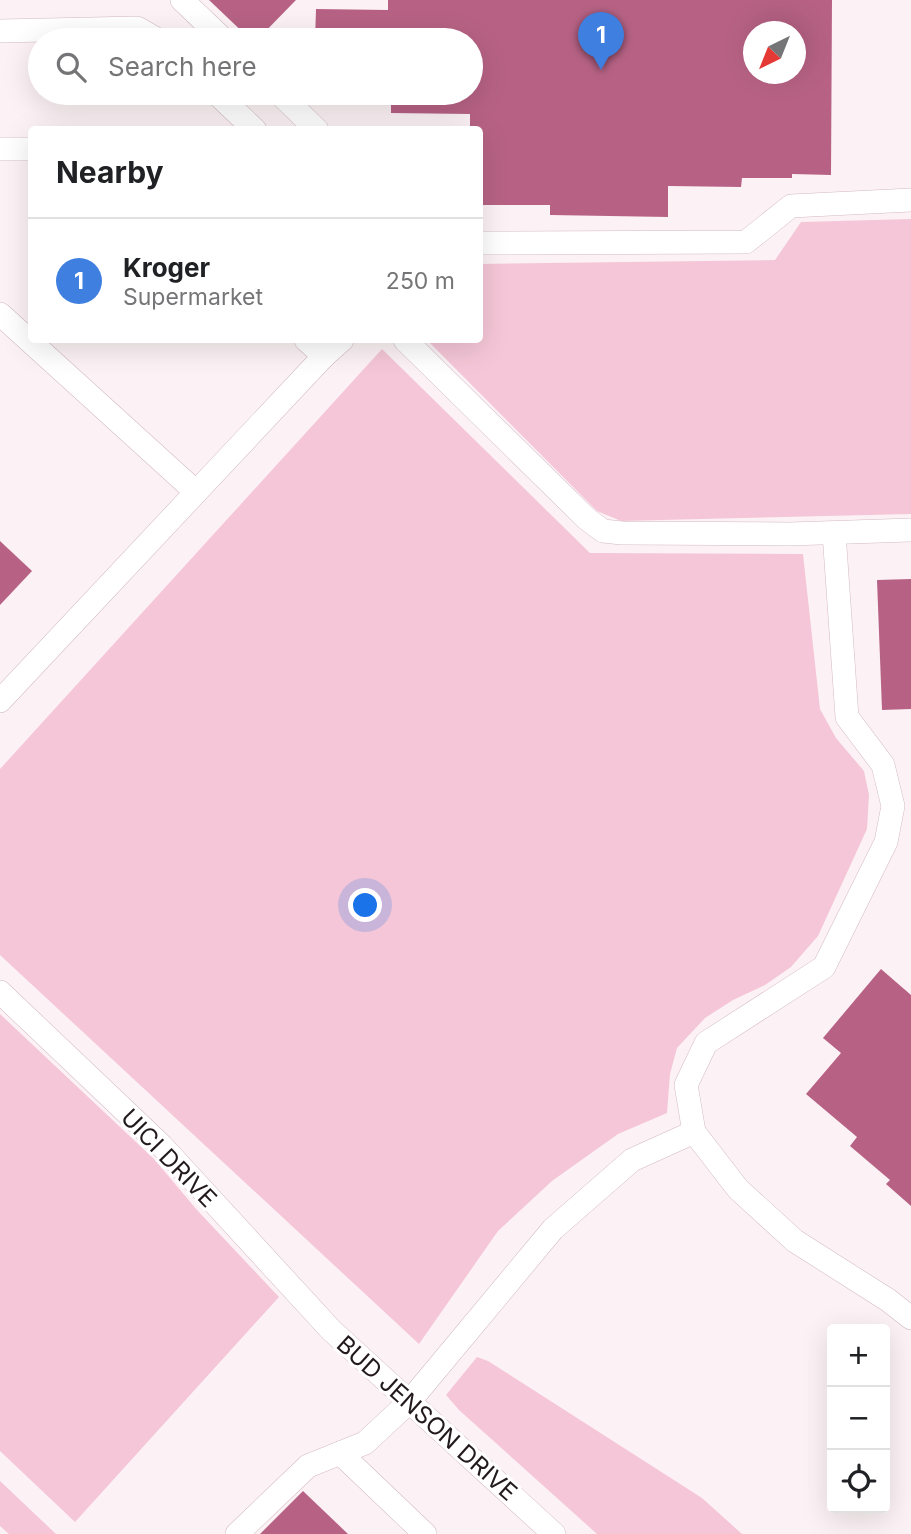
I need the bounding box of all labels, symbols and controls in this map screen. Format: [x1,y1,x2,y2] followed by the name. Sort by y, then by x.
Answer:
[578,12,624,70] pin: 1
[743,21,806,84] north arrow
[28,28,483,105] search box
[52,48,90,86] icon: search
[108,51,257,82] text: Search here
[56,154,164,190] text: Nearby
[123,252,210,283] text: Kroger
[74,267,84,295] text: 1
[386,267,455,295] text: 250 m
[123,283,263,311] text: Supermarket
[348,888,382,922] your location
[115,1103,223,1213] street label: UICI DRIVE
[827,1324,890,1513] map controls
[827,1324,890,1387] button: +
[331,1329,523,1507] street label: BUD JENSON DRIVE
[827,1387,890,1450] button: −
[827,1450,890,1513] button: locate

